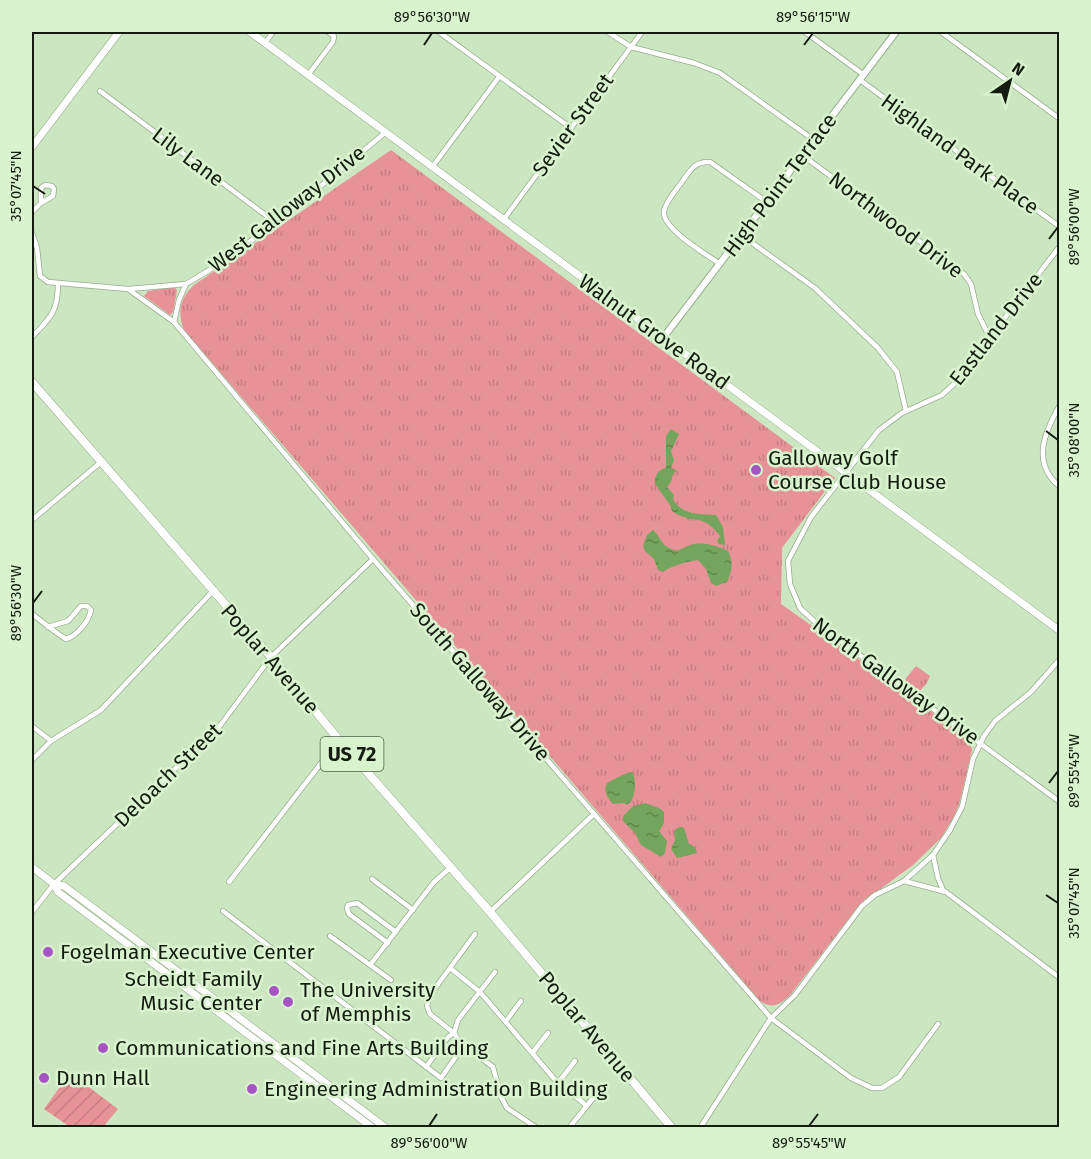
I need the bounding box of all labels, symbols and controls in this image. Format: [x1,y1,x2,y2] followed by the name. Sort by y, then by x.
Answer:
[394,8,471,26] text: 89°56'30"W
[776,8,851,26] text: 89°56'15"W
[980,51,1040,111] north arrow
[1009,58,1028,80] text: N
[527,68,619,182] street label: Sevier Street
[876,88,1044,220] street label: Highland Park Place
[717,108,843,262] street label: High Point Terrace
[147,121,229,193] street label: Lily Lane
[204,140,370,278] street label: West Galloway Drive
[7,150,25,222] text: 35°07'45"N
[824,166,968,284] street label: Northwood Drive
[1065,188,1083,266] text: 89°56'00"W
[944,267,1048,391] street label: Eastland Drive
[573,268,735,396] street label: Walnut Grove Road
[1065,402,1083,478] text: 35°08'00"N
[768,445,946,495] place label: Galloway Golf Course Club House
[749,463,763,477] marker: Galloway Golf Course Club House
[7,564,25,641] text: 89°56'30"W
[404,597,556,767] street label: South Galloway Drive
[215,599,325,719] street label: Poplar Avenue
[807,612,985,750] street label: North Galloway Drive
[109,717,227,833] street label: Deloach Street
[1065,733,1083,808] text: 89°55'45"W
[320,737,384,771] road number: US 72
[1065,867,1083,939] text: 35°07'45"N
[60,939,315,965] place label: Fogelman Executive Center
[41,945,55,959] marker: Fogelman Executive Center
[124,966,263,1016] place label: Scheidt Family Music Center
[533,966,641,1088] street label: Poplar Avenue
[300,977,436,1027] place label: The University of Memphis
[267,984,281,998] marker: Scheidt Family Music Center
[281,995,295,1009] marker: The University of Memphis
[115,1035,488,1061] place label: Communications and Fine Arts Building
[96,1041,110,1055] marker: Communications and Fine Arts Building
[56,1065,150,1091] place label: Dunn Hall
[37,1071,51,1085] marker: Dunn Hall
[264,1076,607,1102] place label: Engineering Administration Building
[245,1082,259,1096] marker: Engineering Administration Building
[390,1134,468,1152] text: 89°56'00"W
[772,1134,847,1152] text: 89°55'45"W

